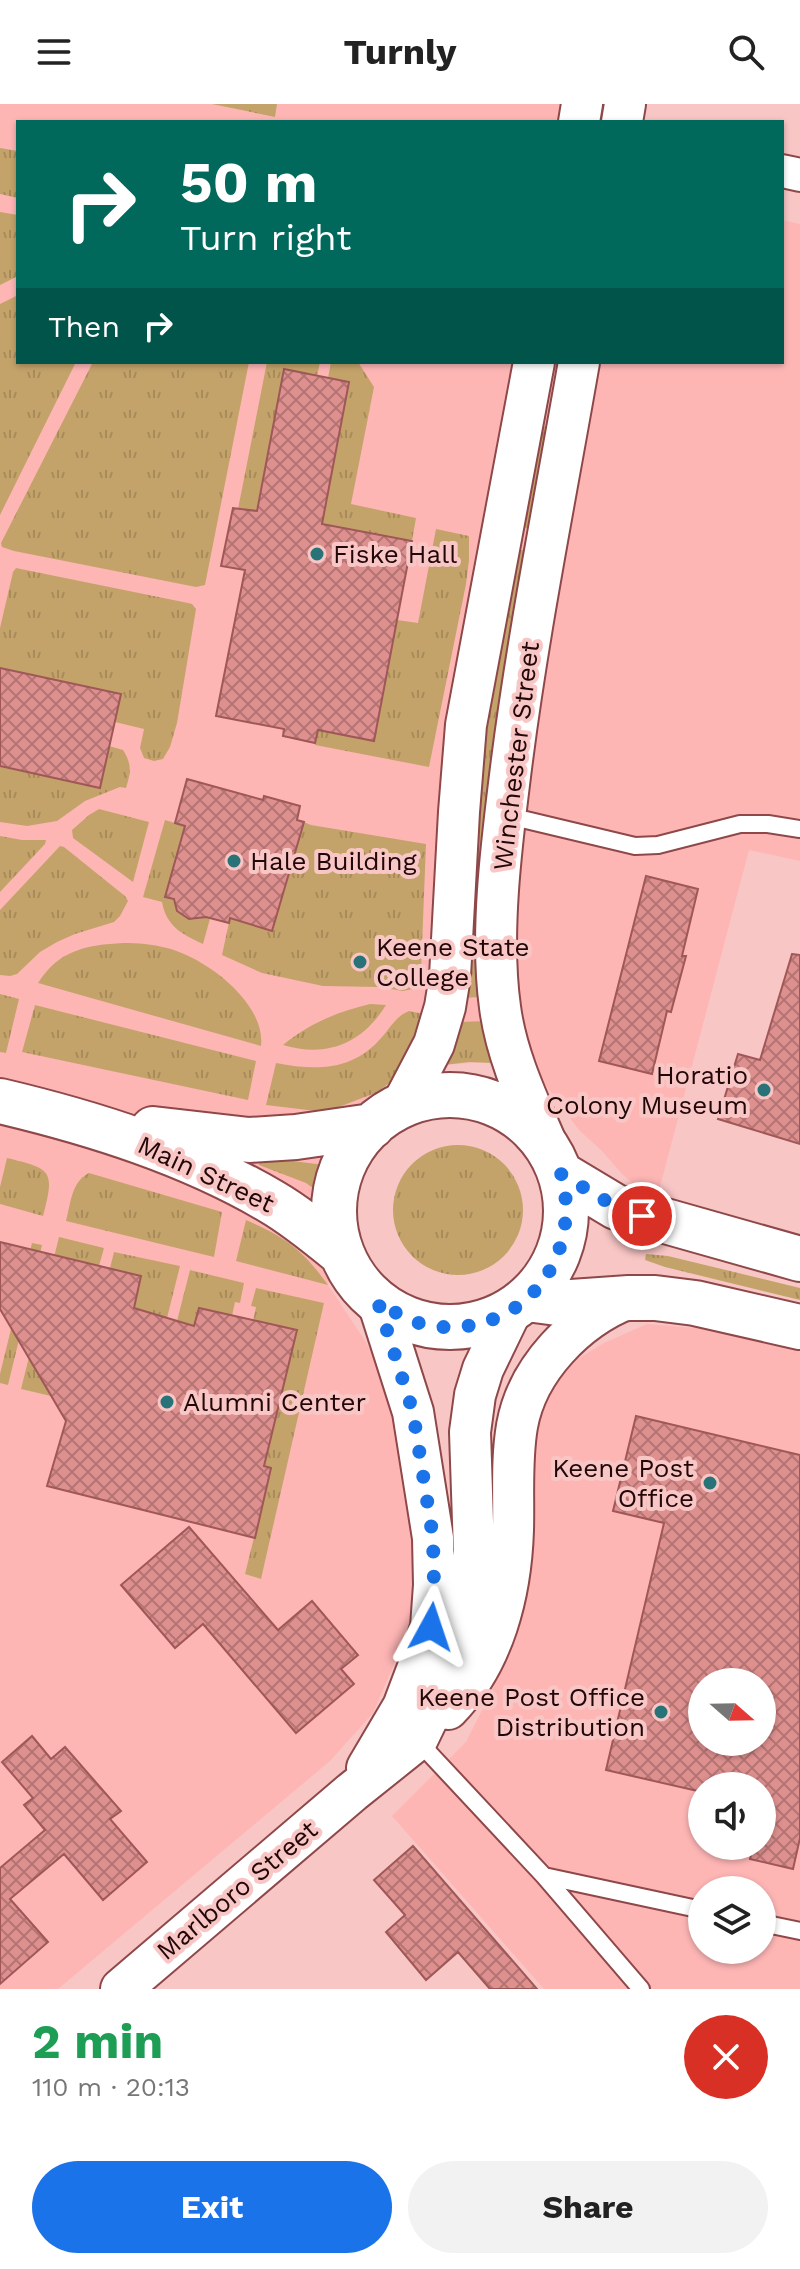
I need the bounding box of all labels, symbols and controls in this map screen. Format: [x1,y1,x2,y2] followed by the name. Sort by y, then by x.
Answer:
[32,30,76,74] icon: menu
[724,30,768,74] icon: search
[344,31,456,73] text: Turnly
[180,150,317,216] text: 50 m
[48,152,152,256] icon: right
[180,217,351,259] text: Turn right
[136,304,180,348] icon: right
[48,309,120,344] text: Then
[333,539,457,569] place label: Fiske Hall
[308,545,326,563] marker: Fiske Hall
[487,640,545,872] street label: Winchester Street
[250,846,417,876] place label: Hale Building
[225,852,243,870] marker: Hale Building
[376,932,530,992] place label: Keene State College
[351,953,369,971] marker: Keene State College
[546,1060,748,1120] place label: Horatio Colony Museum
[755,1081,773,1099] marker: Horatio Colony Museum
[133,1129,279,1219] street label: Main Street
[608,1182,676,1250] pin
[620,1194,664,1238] icon: arrive
[183,1387,366,1417] place label: Alumni Center
[158,1393,176,1411] marker: Alumni Center
[552,1453,694,1513] place label: Keene Post Office
[701,1474,719,1492] marker: Keene Post Office
[389,1585,473,1669] position arrow
[688,1668,776,1756] north arrow
[688,1668,776,1964] map controls
[418,1682,645,1742] place label: Keene Post Office Distribution
[652,1703,670,1721] marker: Keene Post Office Distribution
[688,1772,776,1860] button: sound
[151,1814,323,1966] street label: Marlboro Street
[688,1876,776,1964] button: layers
[32,2013,163,2070] text: 2 min
[684,2015,768,2099] button: close
[32,2072,190,2102] text: 110 m · 20:13
[32,2161,392,2253] button: Exit
[408,2161,768,2253] button: Share

